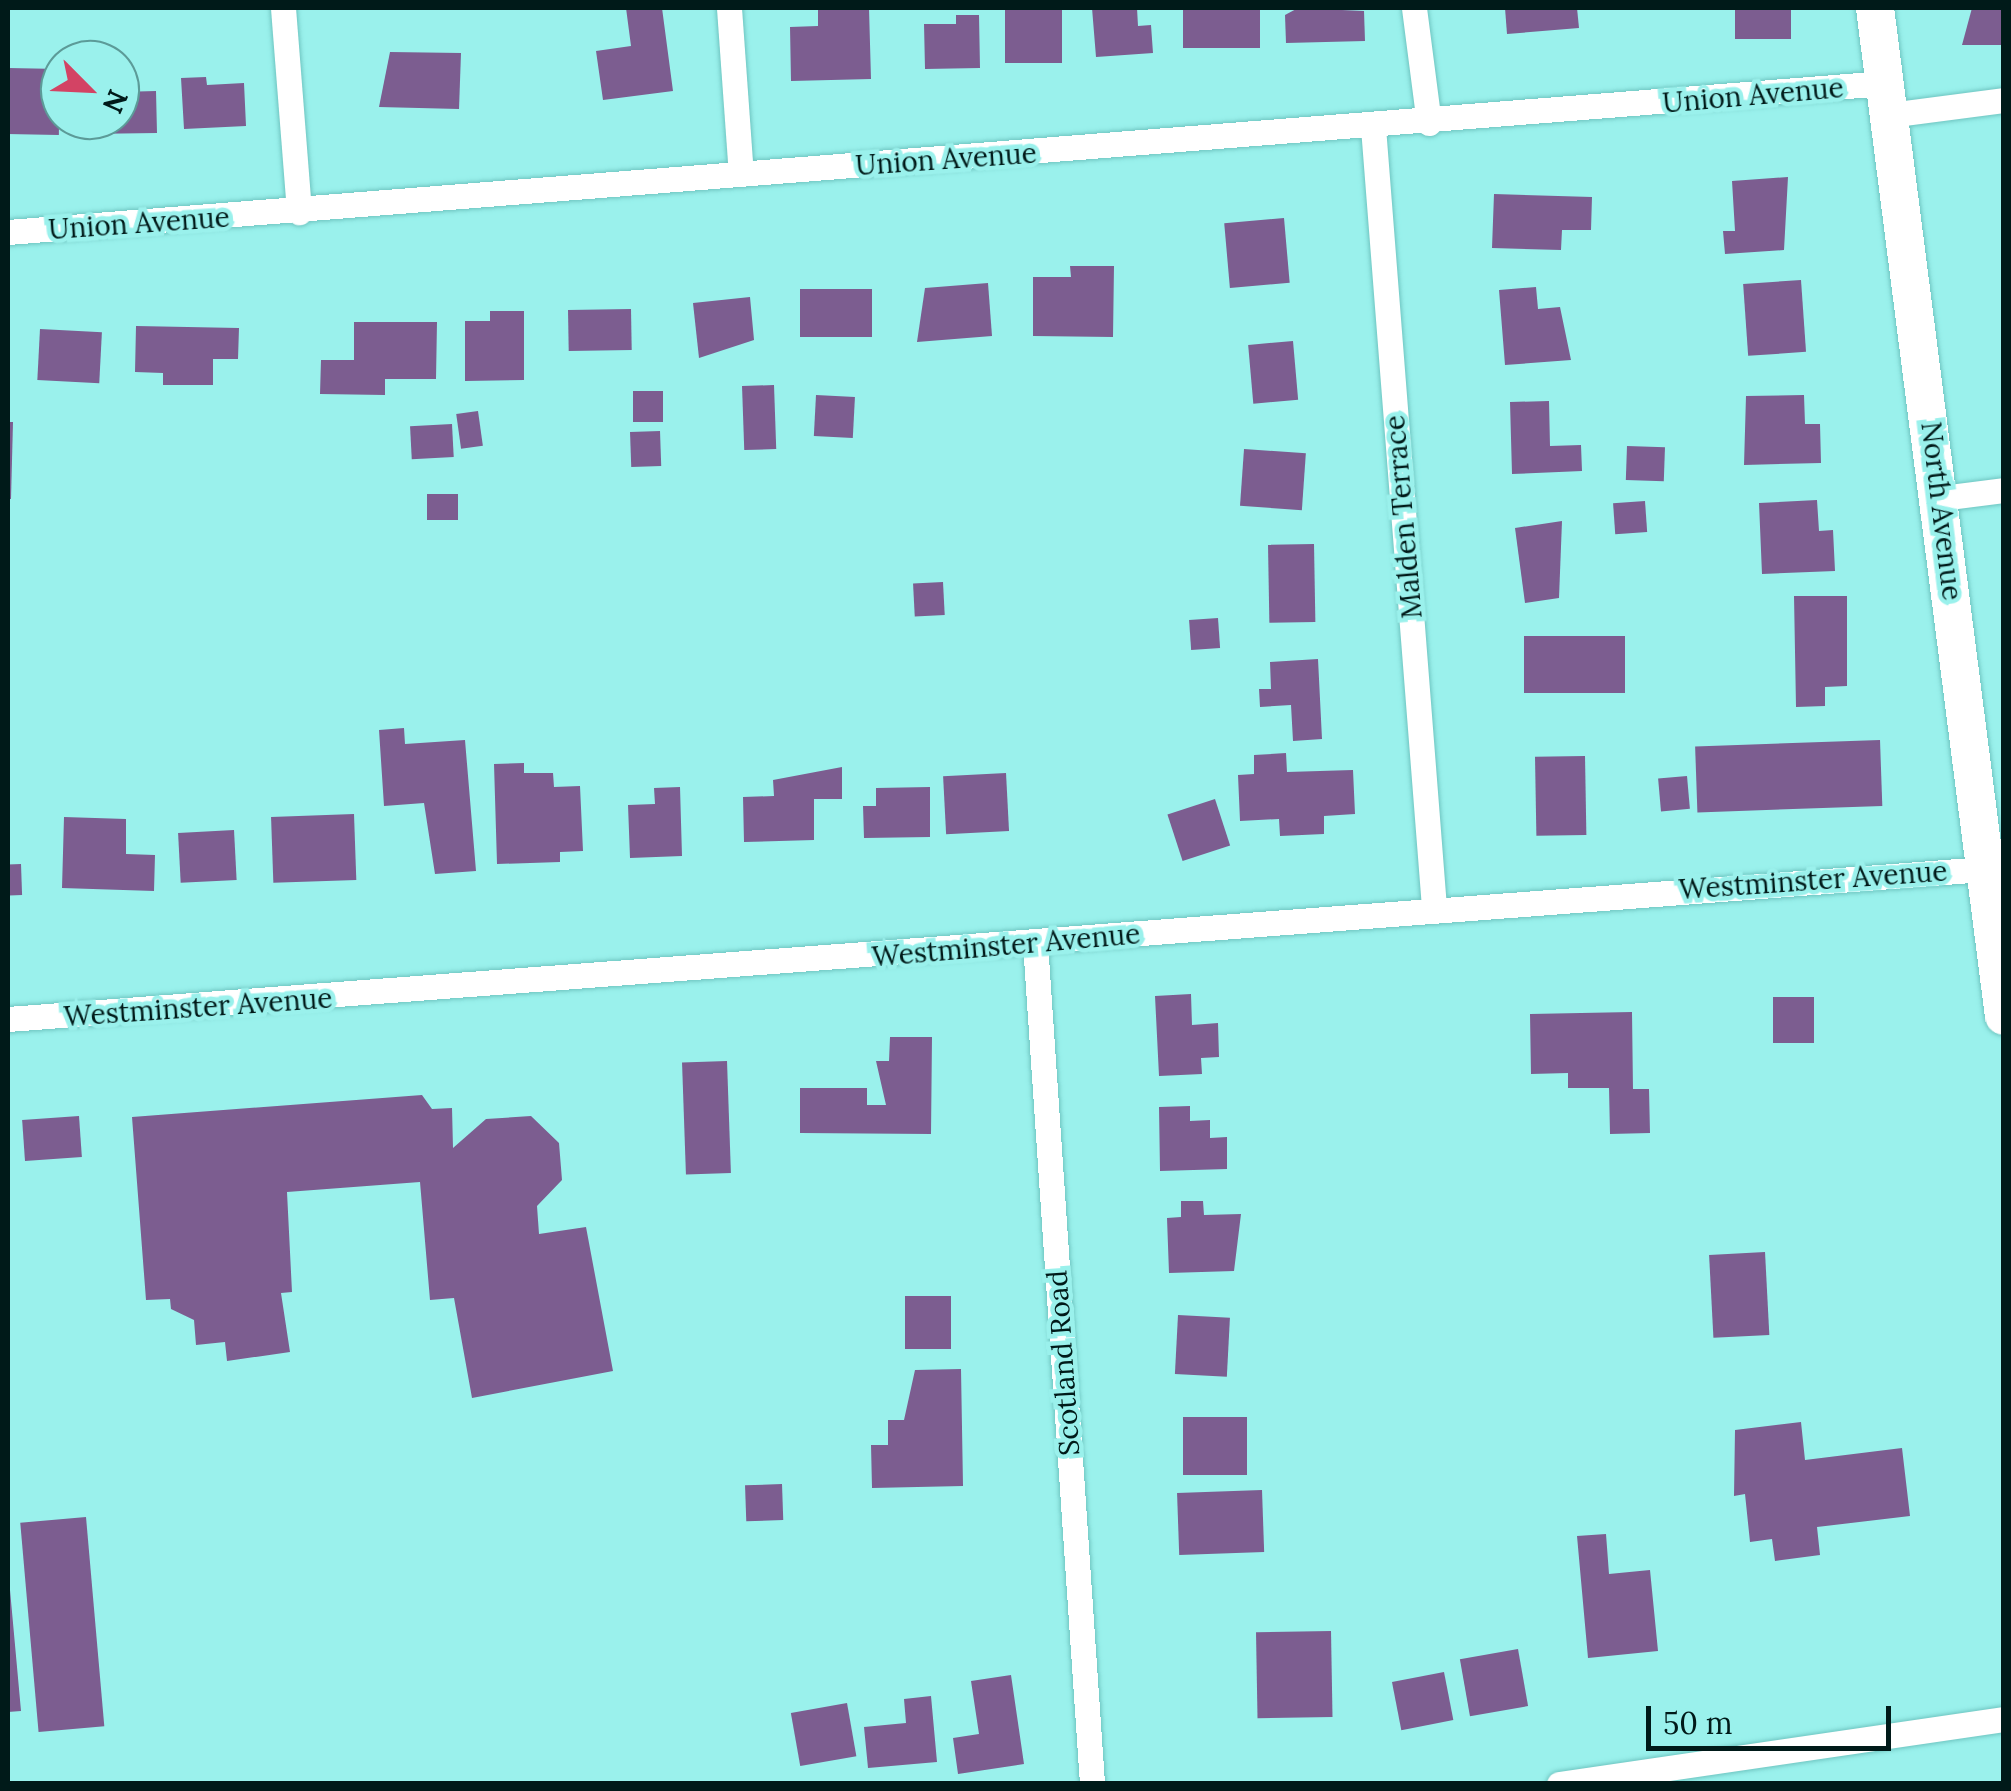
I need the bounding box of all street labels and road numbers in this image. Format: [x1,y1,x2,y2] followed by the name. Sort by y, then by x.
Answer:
[1661,70,1845,120] street label: Union Avenue
[854,136,1038,182] street label: Union Avenue
[47,200,231,246] street label: Union Avenue
[1377,414,1429,620] street label: Malden Terrace
[1914,420,1970,602] street label: North Avenue
[1678,854,1948,906] street label: Westminster Avenue
[870,917,1142,973] street label: Westminster Avenue
[63,981,333,1033] street label: Westminster Avenue
[1040,1269,1086,1457] street label: Scotland Road

